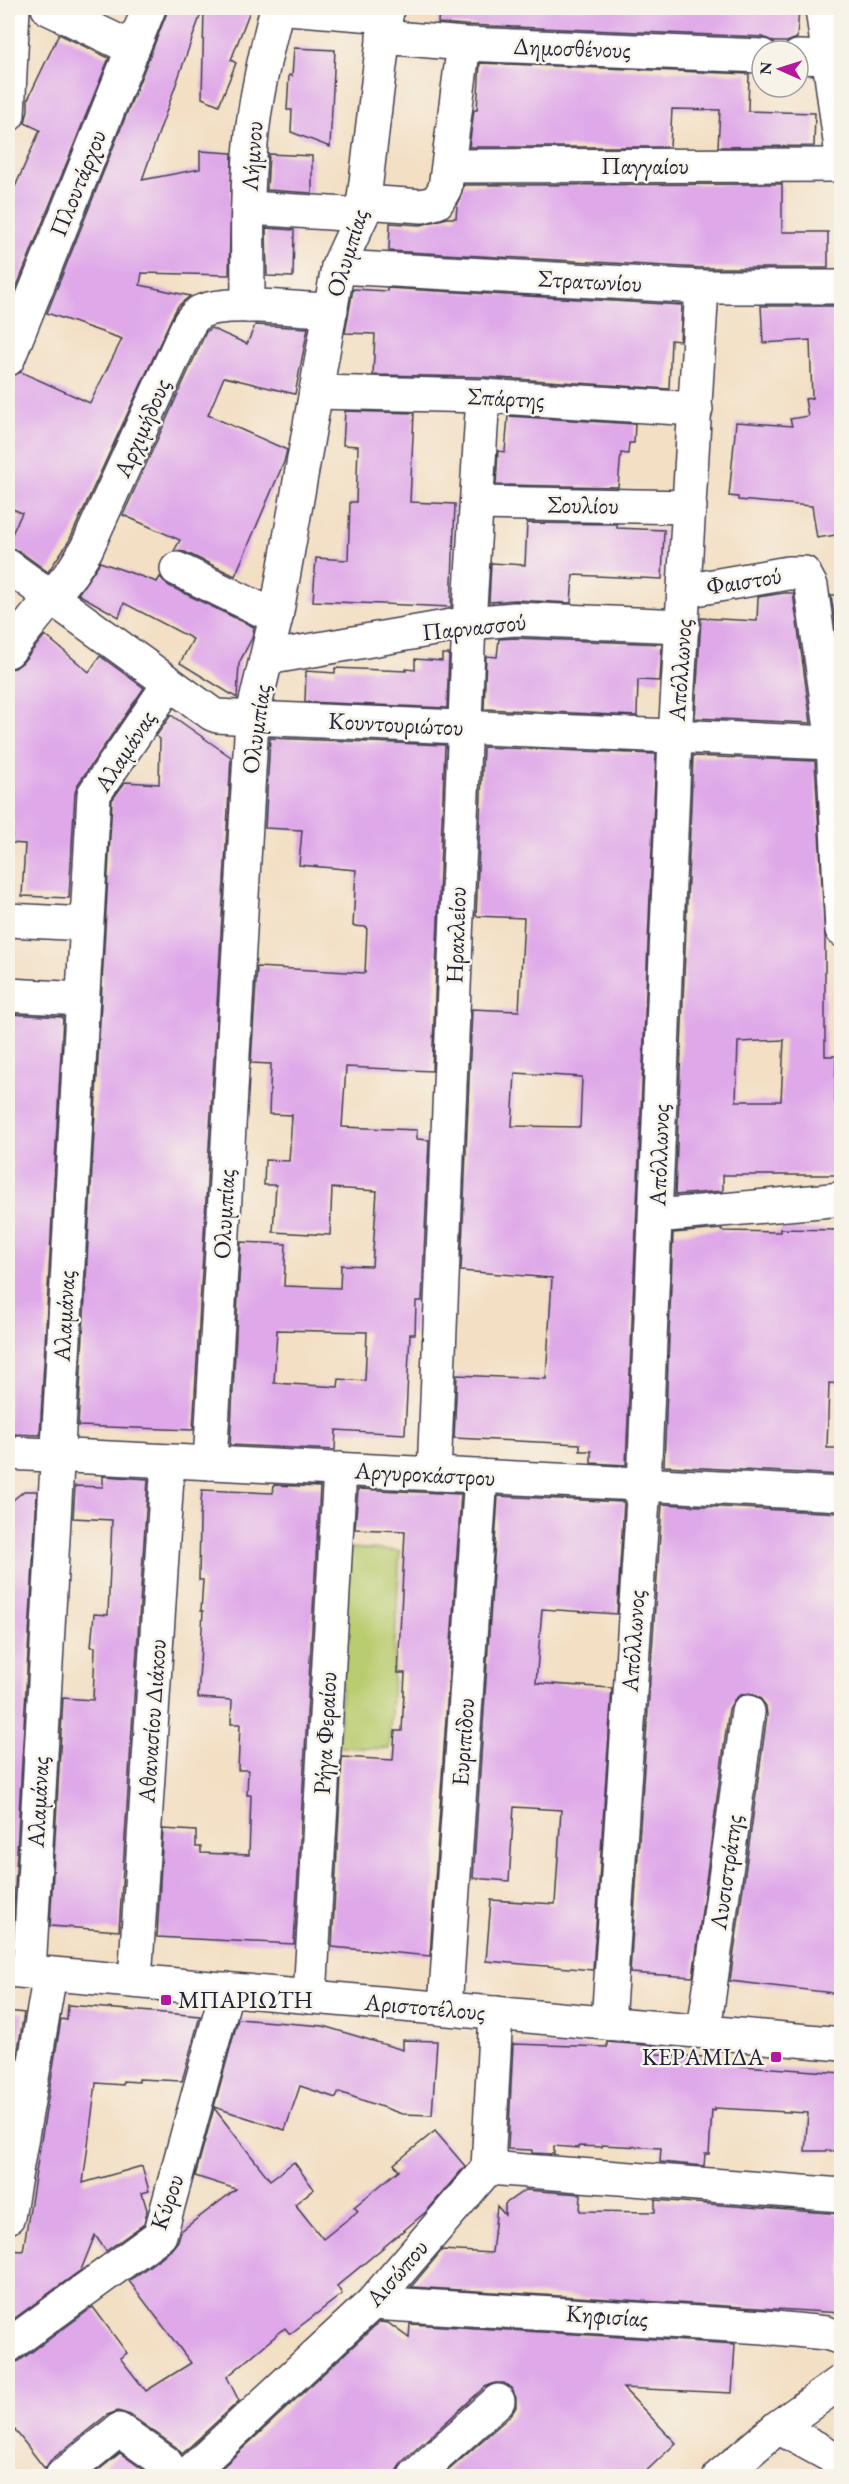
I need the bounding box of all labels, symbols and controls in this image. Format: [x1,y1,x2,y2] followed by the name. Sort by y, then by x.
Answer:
[513,30,631,65] street label: Δημοσθένους
[750,39,810,99] north arrow
[755,61,776,75] text: N
[234,120,269,193] street label: Λήμνου
[42,125,113,241] street label: Πλουτάρχου
[601,150,689,181] street label: Παγγαίου
[319,205,375,301] street label: Ολυμπίας
[537,262,643,299] street label: Στρατωνίου
[106,373,177,483] street label: Αρχιμήδους
[467,380,545,415] street label: Σπάρτης
[547,488,619,521] street label: Σουλίου
[704,559,784,602] street label: Φαιστού
[420,606,528,647] street label: Παρνασσού
[660,618,699,723] street label: Απόλλωνος
[234,682,277,776] street label: Ολυμπίας
[86,704,162,798] street label: Αλαμάνας
[328,704,464,743] street label: Κουντουριώτου
[438,886,473,984] street label: Ηρακλείου
[641,1103,676,1208] street label: Απόλλωνος
[206,1168,241,1260] street label: Ολυμπίας
[46,1270,81,1363] street label: Αλαμάνας
[353,1454,496,1493] street label: Αργυροκάστρου
[613,1589,652,1694] street label: Απόλλωνος
[130,1638,173,1805] street label: Αθανασίου Διάκου
[306,1671,343,1795] street label: Ρήγα Φεραίου
[444,1697,481,1787] street label: Ευριπίδου
[20,1756,55,1849] street label: Αλαμάνας
[702,1812,749,1932] street label: Λυσιστράτης
[178,1984,313,2015] place label: ΜΠΑΡΙΩΤΗ
[362,1986,487,2027] street label: Αριστοτέλους
[159,1993,173,2007] marker: ΜΠΑΡΙΩΤΗ
[642,2041,764,2072] place label: ΚΕΡΑΜΙΔΑ
[769,2050,783,2064] marker: ΚΕΡΑΜΙΔΑ
[143,2170,190,2234] street label: Κύρου
[358,2232,435,2314] street label: Αισώπου
[565,2297,649,2334] street label: Κηφισίας

